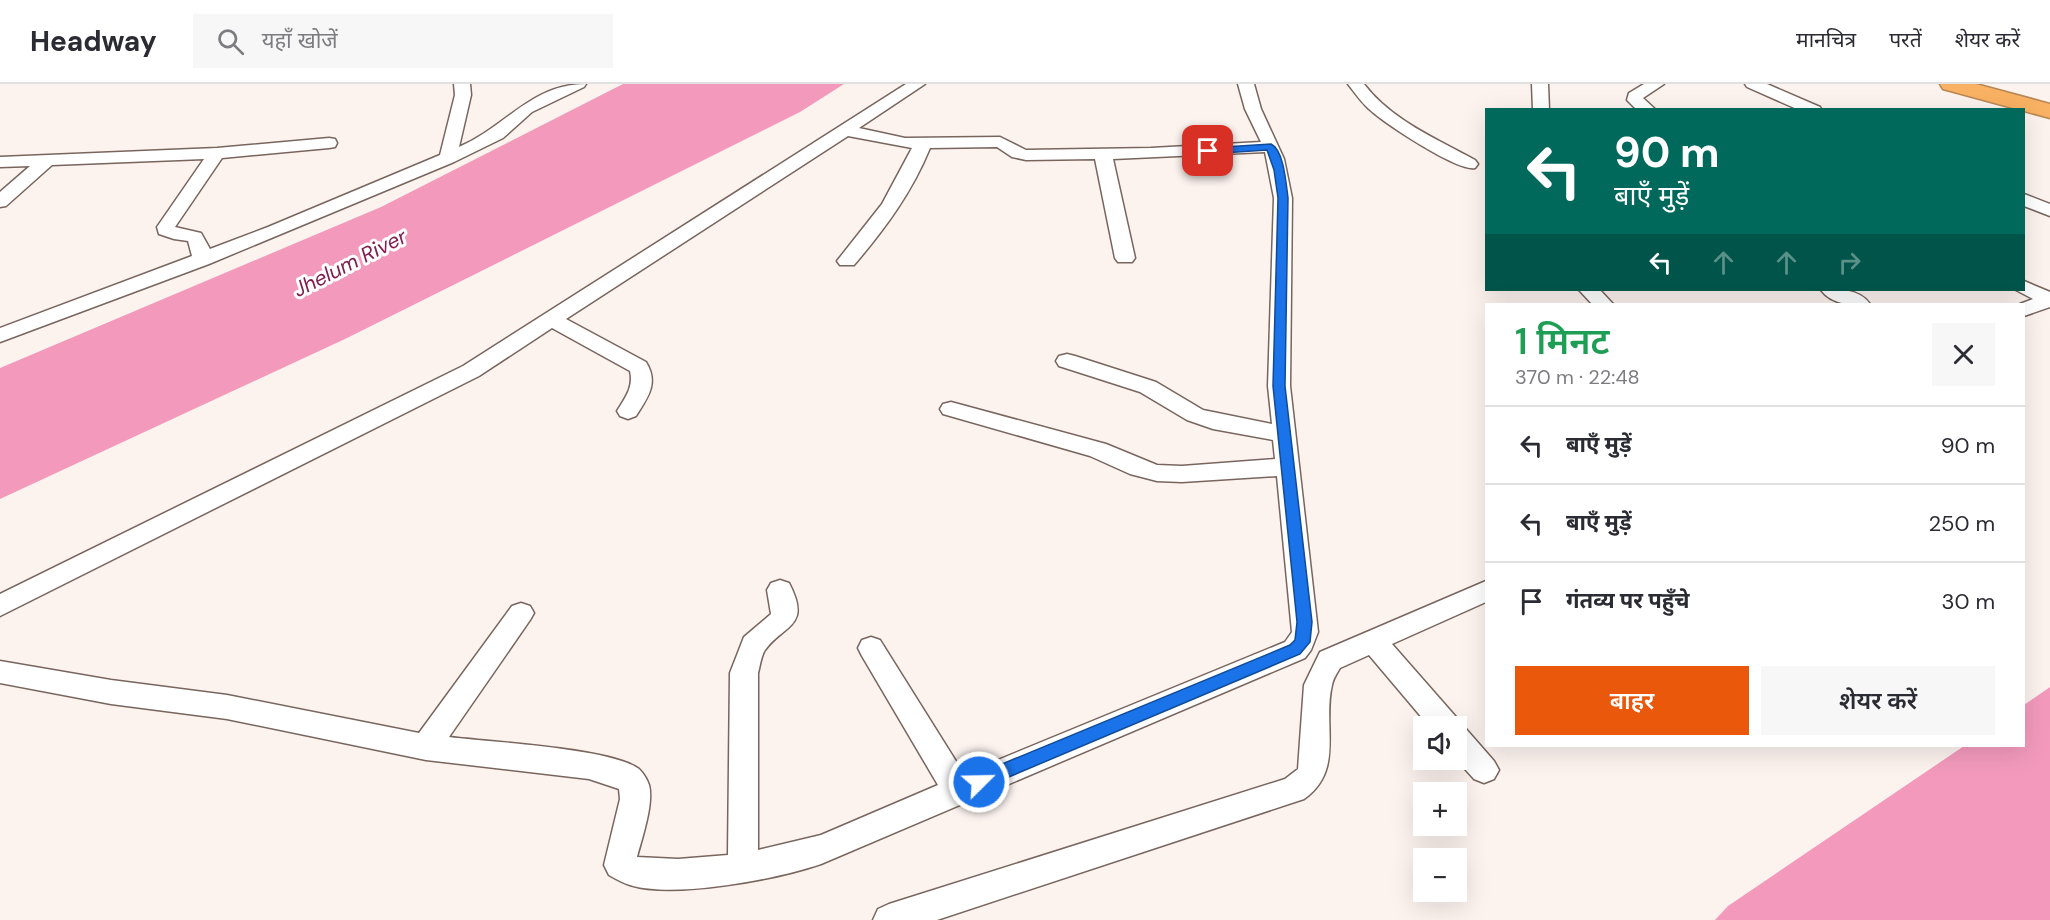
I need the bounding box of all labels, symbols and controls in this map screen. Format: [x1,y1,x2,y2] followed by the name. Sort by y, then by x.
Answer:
[193,14,613,68] search box
[30,23,157,60] text: Headway
[214,25,247,58] icon: search
[262,26,338,55] text: यहाँ खोजें
[1796,26,1856,54] text: मानचित्र
[1889,26,1922,54] text: परतें
[1955,26,2020,54] text: शेयर करें
[1182,125,1233,176] pin
[1614,125,1720,180] text: 90 m
[1515,132,1593,210] icon: left
[1191,134,1224,167] icon: arrive
[1614,178,1689,213] text: बाएँ मुड़ें
[288,222,413,304] water label: Jhelum River
[1644,246,1677,279] icon: left
[1707,246,1740,279] icon: ahead
[1770,246,1803,279] icon: ahead
[1833,246,1866,279] icon: right
[1515,318,1609,365] text: 1 मिनट
[1932,323,1995,386] button: close
[1515,364,1640,390] text: 370 m · 22:48
[1515,429,1548,462] icon: left
[1566,430,1632,459] text: बाएँ मुड़ें
[1941,431,1995,460] text: 90 m
[1515,507,1548,540] icon: left
[1566,508,1632,537] text: बाएँ मुड़ें
[1928,509,1995,538] text: 250 m
[1515,585,1548,618] icon: arrive
[1566,586,1689,615] text: गंतव्य पर पहुँचे
[1941,587,1995,616] text: 30 m
[1515,666,1749,735] button: बाहर
[1761,666,1995,735] button: शेयर करें
[1413,716,1467,902] map controls
[1413,716,1467,770] button: sound
[947,750,1011,814] position arrow
[1413,782,1467,836] button: +
[1413,848,1467,902] button: −

